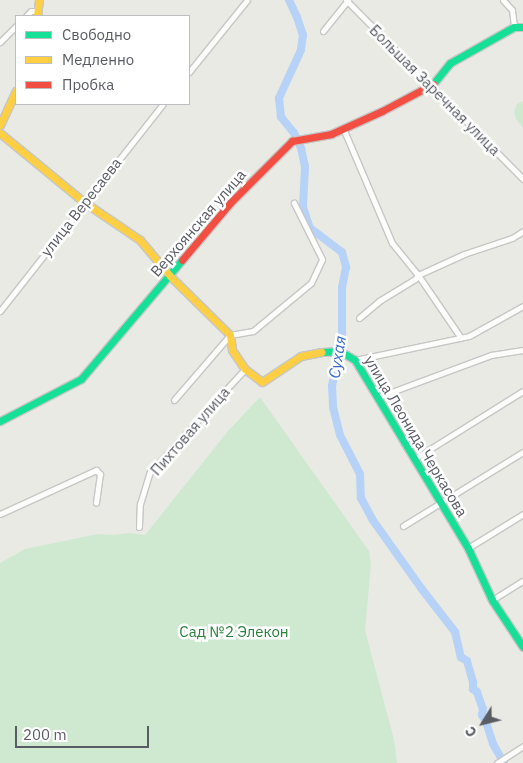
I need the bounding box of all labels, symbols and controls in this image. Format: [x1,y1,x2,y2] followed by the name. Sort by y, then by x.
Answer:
[15,15,190,105] legend
[366,21,504,159] street label: Большая Заречная улица
[62,25,131,44] text: Свободно
[62,50,134,69] text: Медленно
[62,75,114,94] text: Пробка
[37,154,125,260] street label: улица Вересаева
[147,166,249,280] street label: Верхоянская улица
[324,334,350,380] water label: Сухая
[361,352,471,520] street label: улица Леонида Черкасова
[147,383,233,479] street label: Пихтовая улица
[179,623,289,641] park label: Сад №2 Элекон
[458,698,508,748] north arrow
[18,716,151,748] scale bar
[461,723,481,741] text: С
[23,725,67,744] text: 200 m

